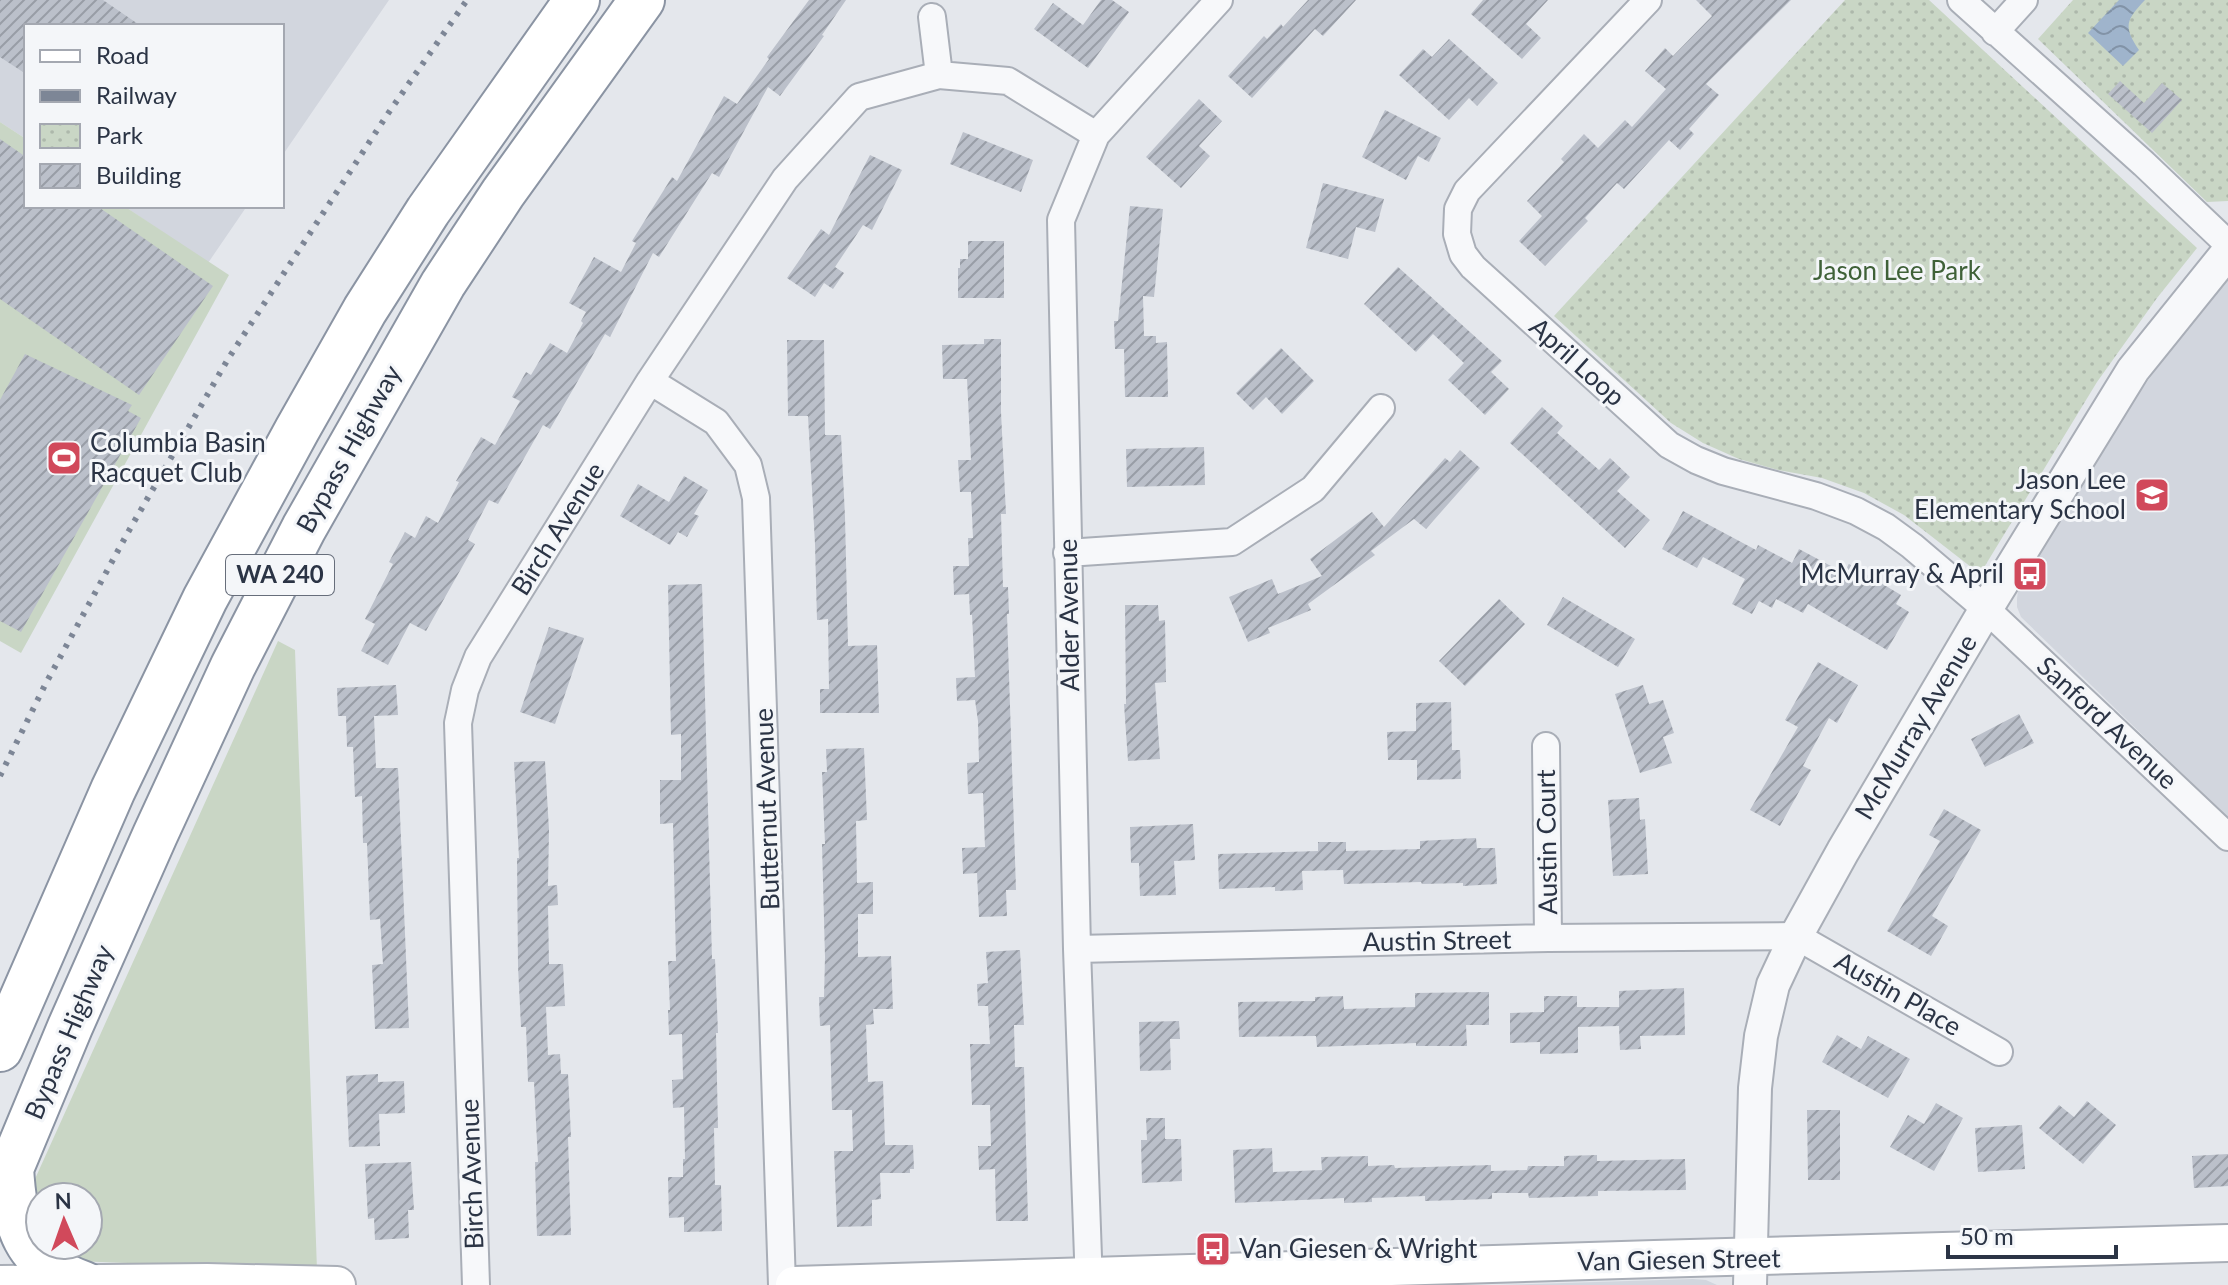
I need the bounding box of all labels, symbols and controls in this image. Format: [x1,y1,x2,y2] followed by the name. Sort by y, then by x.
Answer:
[24,24,284,208] legend
[96,40,149,69] text: Road
[96,80,178,109] text: Railway
[96,120,144,149] text: Park
[96,160,181,189] text: Building
[1813,254,1982,286] park label: Jason Lee Park
[1523,310,1632,412] street label: April Loop
[289,359,408,538] street label: Bypass Highway
[90,426,266,488] place label: Columbia Basin Racquet Club
[45,439,83,477] sports icon: Columbia Basin Racquet Club
[504,456,611,601] street label: Birch Avenue
[1914,463,2126,525] place label: Jason Lee Elementary School
[2133,476,2171,514] school or university icon: Jason Lee Elementary School
[1051,538,1085,692] street label: Alder Avenue
[226,555,334,595] road number: WA 240
[2011,555,2049,593] bus stop icon: McMurray & April
[1801,557,2004,589] place label: McMurray & April
[1847,628,1983,825] street label: McMurray Avenue
[2031,649,2184,795] street label: Sanford Avenue
[746,707,786,911] street label: Butternut Avenue
[1529,768,1563,915] street label: Austin Court
[1362,923,1512,957] street label: Austin Street
[17,939,120,1124] street label: Bypass Highway
[1830,944,1967,1042] street label: Austin Place
[452,1098,490,1250] street label: Birch Avenue
[24,1181,104,1261] north arrow
[54,1187,72,1214] text: N
[1948,1209,2116,1259] scale bar
[1960,1221,2014,1250] text: 50 m
[1194,1230,1232,1268] bus stop icon: Van Giesen & Wright
[1239,1232,1478,1264] place label: Van Giesen & Wright
[1577,1241,1782,1277] street label: Van Giesen Street

